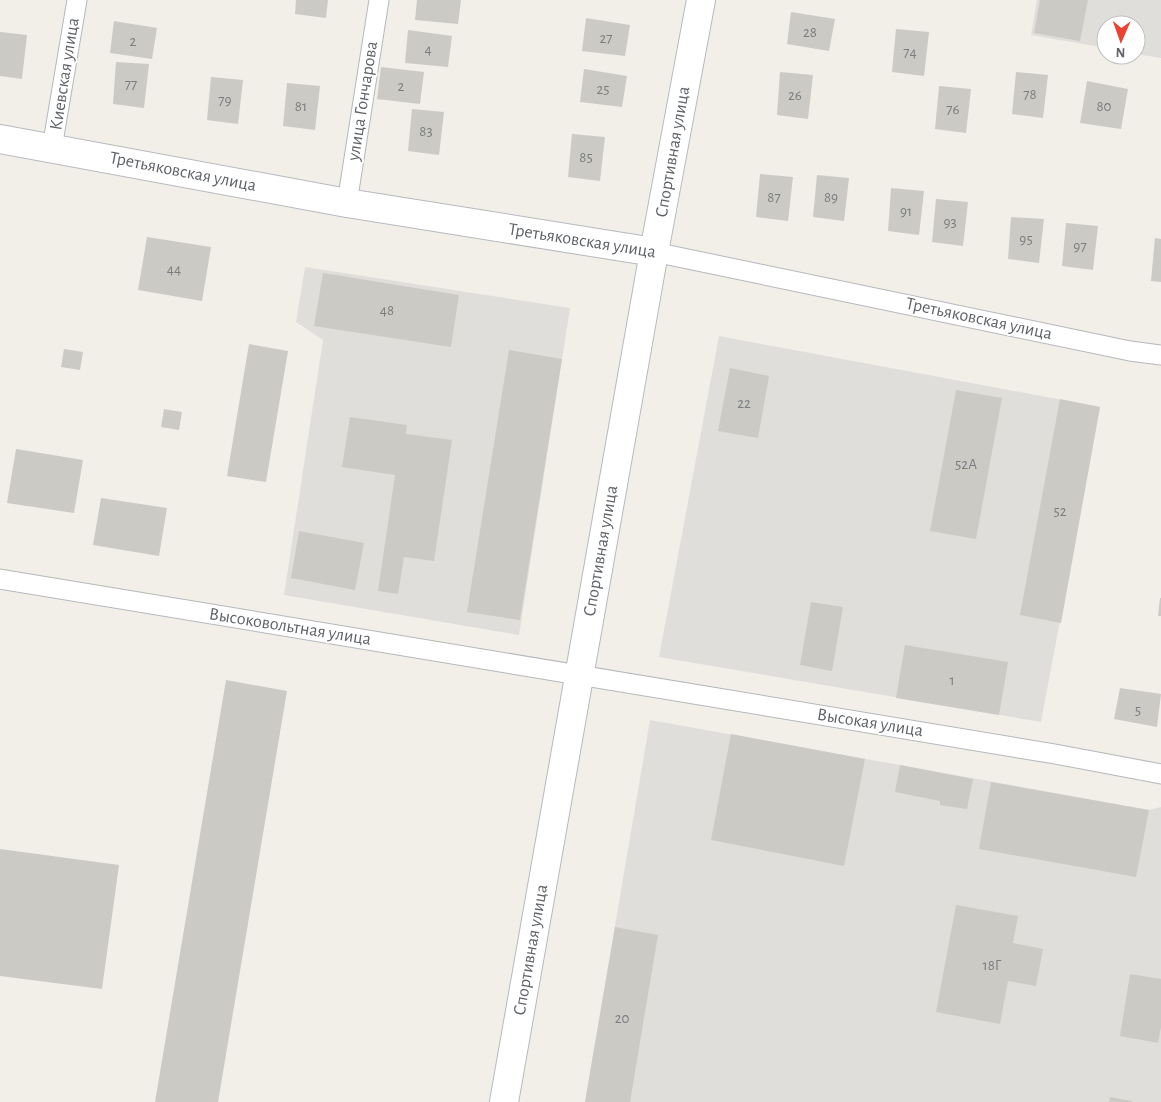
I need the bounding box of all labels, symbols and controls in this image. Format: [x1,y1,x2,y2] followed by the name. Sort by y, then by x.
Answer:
[1096,15,1146,65] north arrow
[47,16,83,132] street label: Киевская улица
[803,25,817,40] house number: 28
[599,31,613,46] house number: 27
[130,34,137,49] house number: 2
[345,40,381,163] street label: улица Гончарова
[424,42,432,57] house number: 4
[903,45,917,60] house number: 74
[1115,45,1126,59] text: N
[125,77,137,92] house number: 77
[398,79,405,94] house number: 2
[596,82,610,97] house number: 25
[653,85,693,219] street label: Спортивная улица
[1023,87,1037,102] house number: 78
[788,88,802,103] house number: 26
[218,93,232,108] house number: 79
[295,99,307,114] house number: 81
[1096,99,1112,114] house number: 80
[946,102,960,117] house number: 76
[419,124,433,139] house number: 83
[108,149,258,195] street label: Третьяковская улица
[579,150,593,165] house number: 85
[767,190,781,205] house number: 87
[824,190,838,205] house number: 89
[900,204,912,219] house number: 91
[943,215,957,230] house number: 93
[507,220,657,262] street label: Третьяковская улица
[1019,232,1033,247] house number: 95
[1073,239,1087,254] house number: 97
[167,262,181,277] house number: 44
[904,295,1054,343] street label: Третьяковская улица
[380,303,394,318] house number: 48
[737,396,751,411] house number: 22
[955,457,977,472] house number: 52А
[581,484,621,618] street label: Спортивная улица
[1053,504,1067,519] house number: 52
[208,605,372,649] street label: Высоковольтная улица
[949,673,955,688] house number: 1
[1135,703,1141,718] house number: 5
[816,706,924,740] street label: Высокая улица
[511,883,551,1017] street label: Спортивная улица
[982,958,1002,973] house number: 18Г
[615,1011,629,1026] house number: 20

